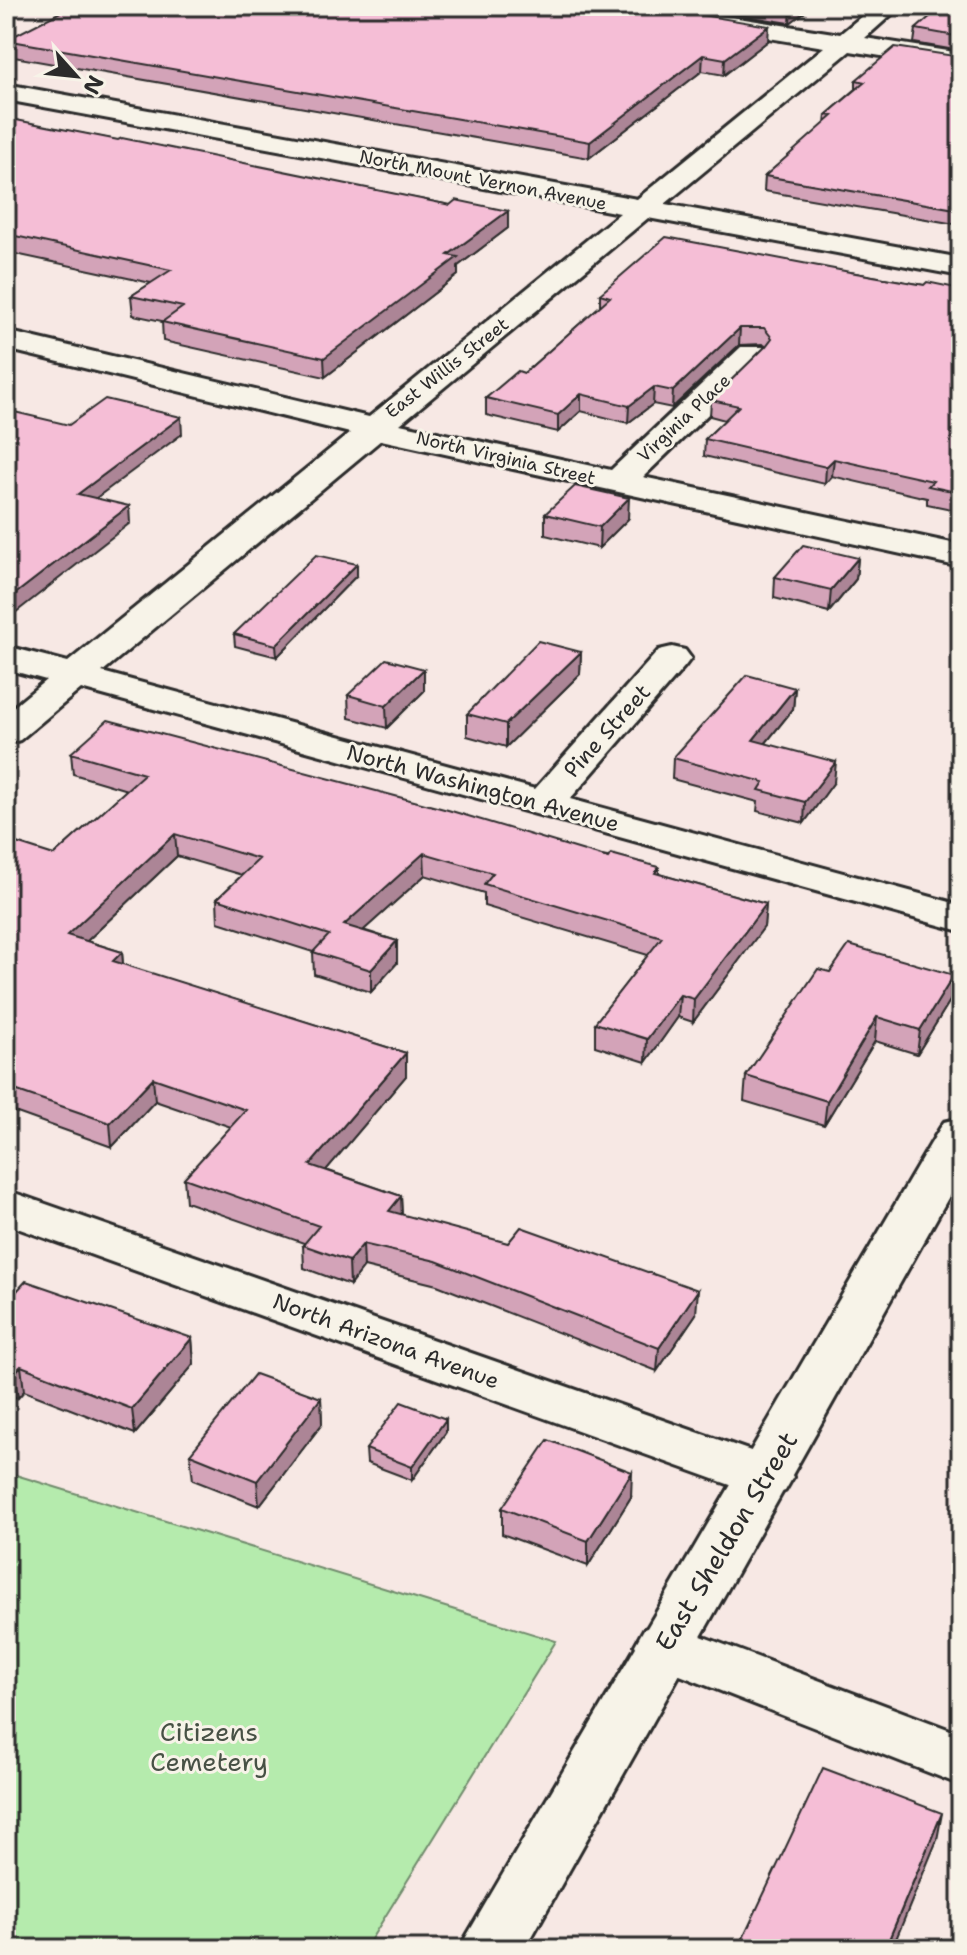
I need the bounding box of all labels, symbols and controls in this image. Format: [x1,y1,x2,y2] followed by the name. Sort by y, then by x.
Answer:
[36,36,116,116] north arrow
[76,71,110,99] text: N
[357,144,609,216] street label: North Mount Vernon Avenue
[380,312,514,424] street label: East Willis Street
[632,369,736,467] street label: Virginia Place
[414,426,598,490] street label: North Virginia Street
[557,678,657,784] street label: Pine Street
[344,738,622,838] street label: North Washington Avenue
[269,1287,503,1395] street label: North Arizona Avenue
[647,1425,805,1657] street label: East Sheldon Street
[150,1714,268,1779] park label: Citizens Cemetery

